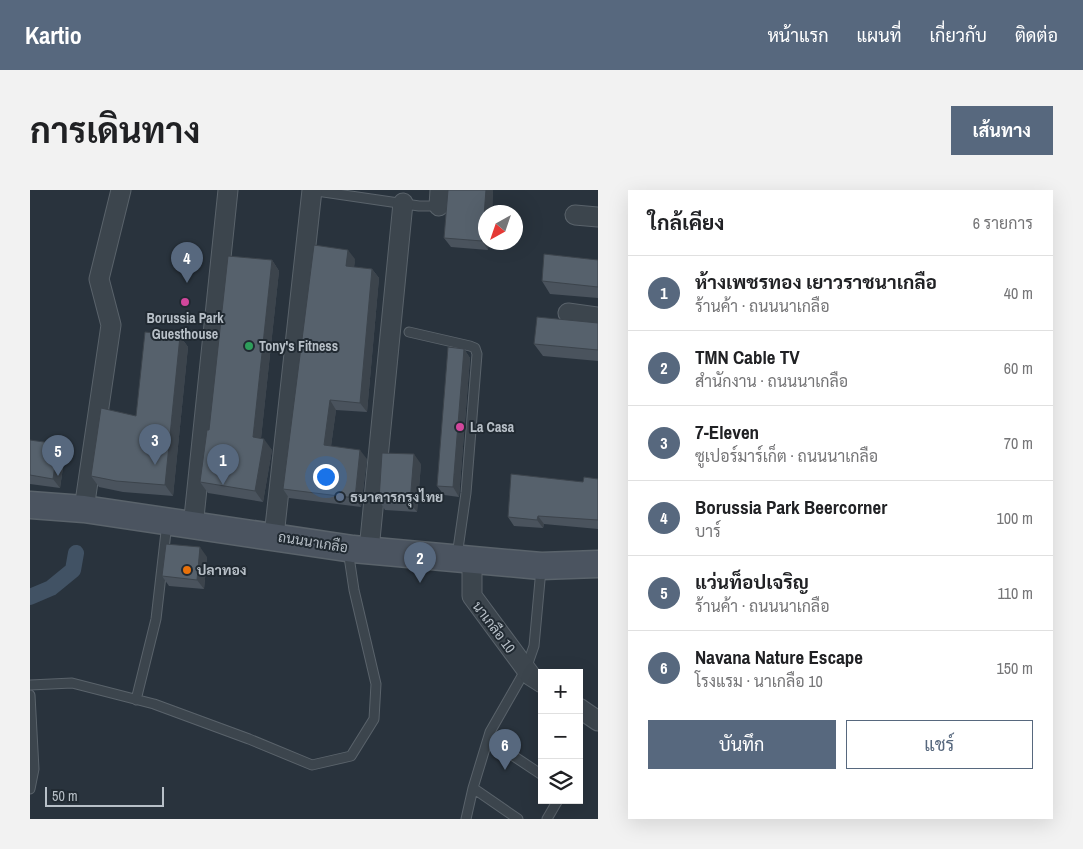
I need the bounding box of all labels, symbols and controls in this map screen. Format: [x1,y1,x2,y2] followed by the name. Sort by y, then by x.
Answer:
[25,19,82,51] text: Kartio
[767,23,829,48] text: หน้าแรก
[857,23,901,48] text: แผนที่
[929,23,987,48] text: เกี่ยวกับ
[1015,23,1058,48] text: ติดต่อ
[951,106,1053,155] button: เส้นทาง
[30,107,200,154] text: การเดินทาง
[478,205,523,250] north arrow
[648,208,724,237] text: ใกล้เคียง
[973,212,1033,234] text: 6 รายการ
[171,242,203,283] pin: 4
[695,269,937,295] text: ห้างเพชรทอง เยาวราชนาเกลือ
[660,282,668,304] text: 1
[1004,282,1033,304] text: 40 m
[695,295,830,317] text: ร้านค้า · ถนนนาเกลือ
[179,296,191,308] marker: Borussia Park Guesthouse
[146,309,224,343] place label: Borussia Park Guesthouse
[259,337,338,355] place label: Tony's Fitness
[243,340,255,352] marker: Tony's Fitness
[695,344,800,370] text: TMN Cable TV
[660,357,668,379] text: 2
[1004,357,1033,379] text: 60 m
[695,370,848,392] text: สำนักงาน · ถนนนาเกลือ
[470,418,515,436] place label: La Casa
[695,419,759,445] text: 7-Eleven
[454,421,466,433] marker: La Casa
[139,424,171,465] pin: 3
[660,432,668,454] text: 3
[1004,432,1033,454] text: 70 m
[42,435,74,476] pin: 5
[207,444,239,485] pin: 1
[695,445,878,467] text: ซูเปอร์มาร์เก็ต · ถนนนาเกลือ
[313,464,339,490] your location
[350,488,443,508] place label: ธนาคารกรุงไทย
[334,491,346,503] marker: ธนาคารกรุงไทย
[695,494,887,520] text: Borussia Park Beercorner
[660,507,668,529] text: 4
[997,507,1033,529] text: 100 m
[695,520,721,542] text: บาร์
[277,528,349,556] street label: ถนนนาเกลือ
[404,542,436,583] pin: 2
[197,561,247,579] place label: ปลาทอง
[181,564,193,576] marker: ปลาทอง
[695,569,809,595] text: แว่นท็อปเจริญ
[660,582,668,604] text: 5
[997,582,1033,604] text: 110 m
[695,595,830,617] text: ร้านค้า · ถนนนาเกลือ
[469,597,519,657] street label: นาเกลือ 10
[695,644,863,670] text: Navana Nature Escape
[660,657,668,679] text: 6
[997,657,1033,679] text: 150 m
[538,669,583,804] map controls
[538,669,583,714] button: +
[695,670,823,692] text: โรงแรม · นาเกลือ 10
[538,714,583,759] button: −
[648,720,836,769] button: บันทึก
[846,720,1033,769] button: แชร์
[489,729,521,770] pin: 6
[538,759,583,804] button: layers
[45,784,164,807] scale bar
[52,787,78,805] text: 50 m

